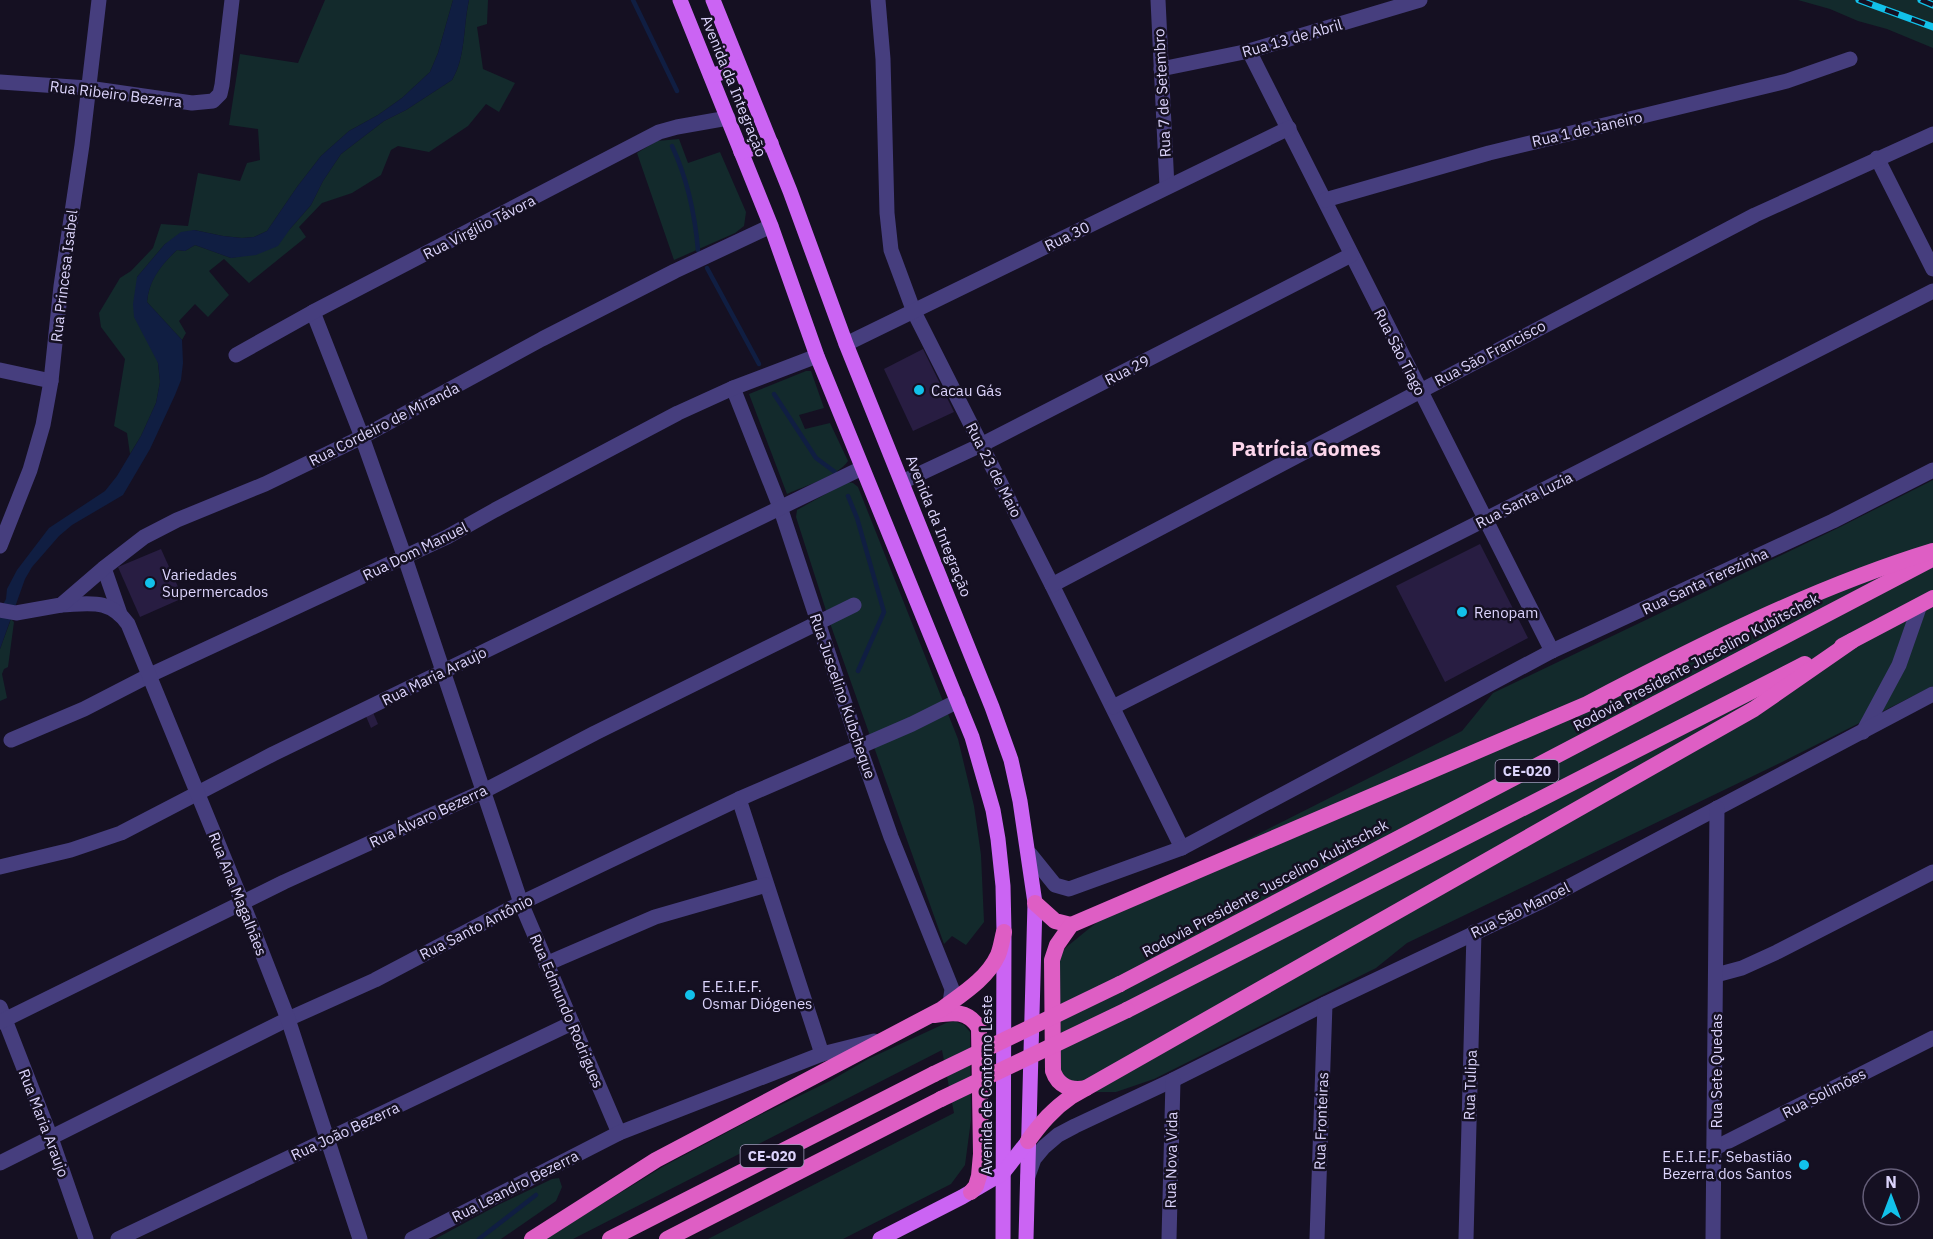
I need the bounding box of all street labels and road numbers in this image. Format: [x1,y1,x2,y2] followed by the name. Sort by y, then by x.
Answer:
[697,12,771,160] street label: Avenida da Integração
[1240,15,1344,61] street label: Rua 13 de Abril
[1149,28,1175,158] street label: Rua 7 de Setembro
[49,76,183,112] street label: Rua Ribeiro Bezerra
[1530,107,1644,151] street label: Rua 1 de Janeiro
[420,190,538,264] street label: Rua Virgílio Távora
[46,209,82,343] street label: Rua Princesa Isabel
[1041,217,1093,255] street label: Rua 30
[1370,305,1430,399] street label: Rua São Tiago
[1431,316,1549,390] street label: Rua São Francisco
[1101,351,1153,389] street label: Rua 29
[306,378,462,470] street label: Rua Cordeiro de Miranda
[962,419,1026,521] street label: Rua 23 de Maio
[902,452,976,600] street label: Avenida da Integração
[1472,467,1576,533] street label: Rua Santa Luzia
[359,517,471,585] street label: Rua Dom Manuel
[1639,543,1771,619] street label: Rua Santa Terezinha
[1570,589,1822,735] street label: Rodovia Presidente Juscelino Kubitschek
[806,611,880,781] street label: Rua Juscelino Kubcheque
[378,642,490,710] street label: Rua Maria Araujo
[1496,760,1558,782] road number: CE-020
[366,780,490,852] street label: Rua Álvaro Bezerra
[1139,815,1391,961] street label: Rodovia Presidente Juscelino Kubitschek
[205,829,271,959] street label: Rua Ana Magalhães
[1467,878,1573,942] street label: Rua São Manoel
[416,890,536,964] street label: Rua Santo Antônio
[526,931,608,1091] street label: Rua Edmundo Rodrigues
[977,995,996,1175] street label: Avenida de Contorno Leste
[1707,1014,1726,1129] street label: Rua Sete Quedas
[1459,1049,1481,1121] street label: Rua Tulipa
[1779,1064,1869,1122] street label: Rua Solimões
[15,1066,73,1180] street label: Rua Maria Araujo
[1310,1072,1332,1170] street label: Rua Fronteiras
[288,1098,402,1164] street label: Rua João Bezerra
[1161,1111,1181,1209] street label: Rua Nova Vida
[740,1145,804,1167] road number: CE-020
[448,1146,582,1226] street label: Rua Leandro Bezerra

